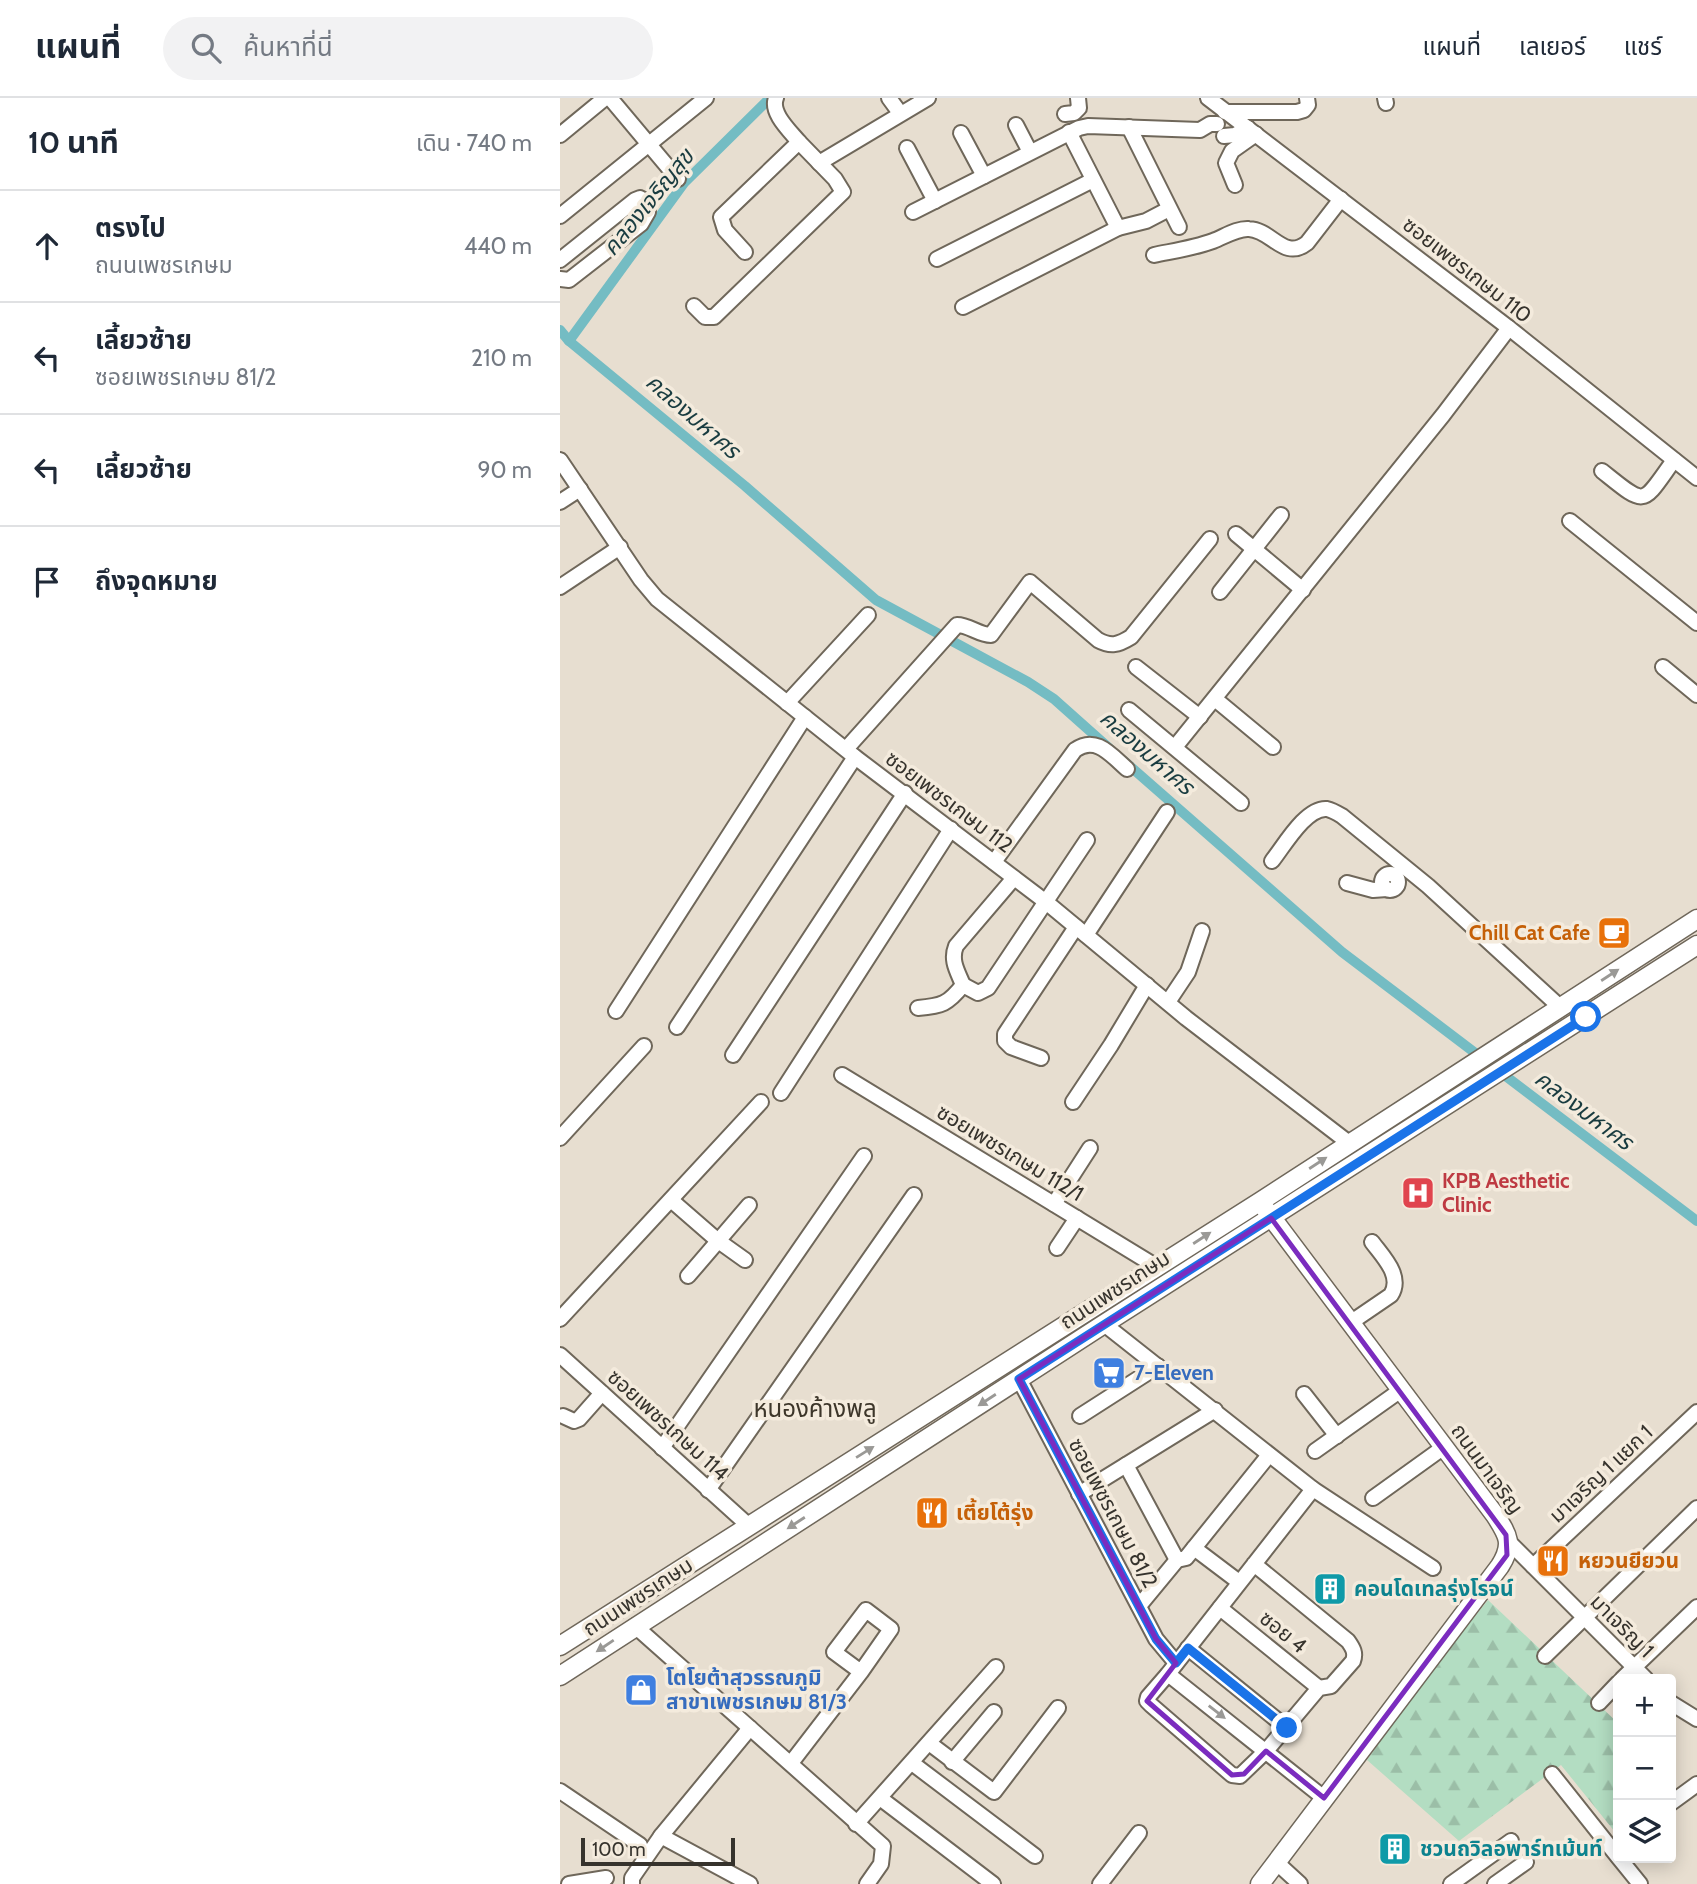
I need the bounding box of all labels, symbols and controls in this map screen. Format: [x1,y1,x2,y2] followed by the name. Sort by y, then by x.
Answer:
[163,17,653,80] search box
[35,26,121,66] text: แผนที่
[187,29,225,67] icon: search
[243,31,333,63] text: ค้นหาที่นี่
[1423,32,1481,61] text: แผนที่
[1519,32,1586,61] text: เลเยอร์
[1624,32,1662,61] text: แชร์
[28,124,119,161] text: 10 นาที
[416,129,532,157] text: เดิน · 740 m
[597,142,700,261] water label: คลองเจริญสุข
[95,212,166,244] text: ตรงไป
[1398,212,1537,328] street label: ซอยเพชรเกษม 110
[28,227,66,265] icon: ahead
[464,232,532,260] text: 440 m
[95,251,233,279] text: ถนนเพชรเกษม
[95,324,192,356] text: เลี้ยวซ้าย
[28,339,66,377] icon: left
[471,344,532,372] text: 210 m
[95,363,276,391] text: ซอยเพชรเกษม 81/2
[640,368,747,466] water label: คลองมหาศร
[28,451,66,489] icon: left
[95,453,192,485] text: เลี้ยวซ้าย
[478,456,532,484] text: 90 m
[28,563,66,601] icon: arrive
[95,565,218,597] text: ถึงจุดหมาย
[1094,704,1201,802] water label: คลองมหาศร
[881,746,1018,858] street label: ซอยเพชรเกษม 112
[1595,914,1633,952] cafe icon: Chill Cat Cafe
[1469,920,1590,945] place label: Chill Cat Cafe
[1601,968,1619,982] one-way arrow
[1570,1001,1601,1032] route start
[1529,1064,1640,1157] water label: คลองมหาศร
[932,1099,1088,1206] street label: ซอยเพชรเกษม 112/1
[1308,1157,1327,1170] one-way arrow
[1442,1168,1570,1217] place label: KPB Aesthetic Clinic
[1399,1174,1437,1212] hospital icon: KPB Aesthetic Clinic
[1193,1231,1212,1244] one-way arrow
[1055,1245,1174,1334] street label: ถนนเพชรเกษม
[1090,1354,1128,1392] supermarket icon: 7-Eleven
[1134,1360,1214,1385] place label: 7-Eleven
[603,1364,734,1485] street label: ซอยเพชรเกษม 114
[977,1393,997,1406] one-way arrow
[753,1394,877,1424] district label: หนองค้างพลู
[1446,1419,1529,1519] street label: ถนนมาเจริญ
[1544,1420,1657,1528] street label: มาเจริญ 1 แยก 1
[1064,1434,1163,1592] street label: ซอยเพชรเกษม 81/2
[856,1445,875,1458] one-way arrow
[913,1494,951,1532] restaurant icon: เตี้ยโต้รุ่ง
[956,1498,1033,1526] place label: เตี้ยโต้รุ่ง
[786,1516,805,1529] one-way arrow
[1534,1542,1572,1580] restaurant icon: หยวนยียวน
[1578,1548,1679,1573] place label: หยวนยียวน
[578,1552,697,1641] street label: ถนนเพชรเกษม
[1311,1570,1349,1608] building icon: คอนโดเทลรุ่งโรจน์
[1354,1576,1514,1602] place label: คอนโดเทลรุ่งโรจน์
[1586,1589,1659,1662] street label: มาเจริญ 1
[1255,1605,1312,1658] street label: ซอย 4
[595,1639,614,1652] one-way arrow
[666,1665,847,1714] place label: โตโยต้าสุวรรณภูมิ สาขาเพชรเกษม 81/3
[622,1671,660,1709] shop icon: โตโยต้าสุวรรณภูมิ สาขาเพชรเกษม 81/3
[1613,1674,1676,1863] map controls
[1613,1674,1676,1737] button: +
[1208,1705,1226,1720] one-way arrow
[1271,1712,1302,1743] route end
[1613,1737,1676,1800] button: −
[1613,1800,1676,1863] button: layers
[1376,1830,1414,1868] building icon: ชวนถวิลอพาร์ทเม้นท์
[581,1835,735,1867] scale bar
[1420,1836,1603,1861] place label: ชวนถวิลอพาร์ทเม้นท์
[592,1838,646,1861] text: 100 m

